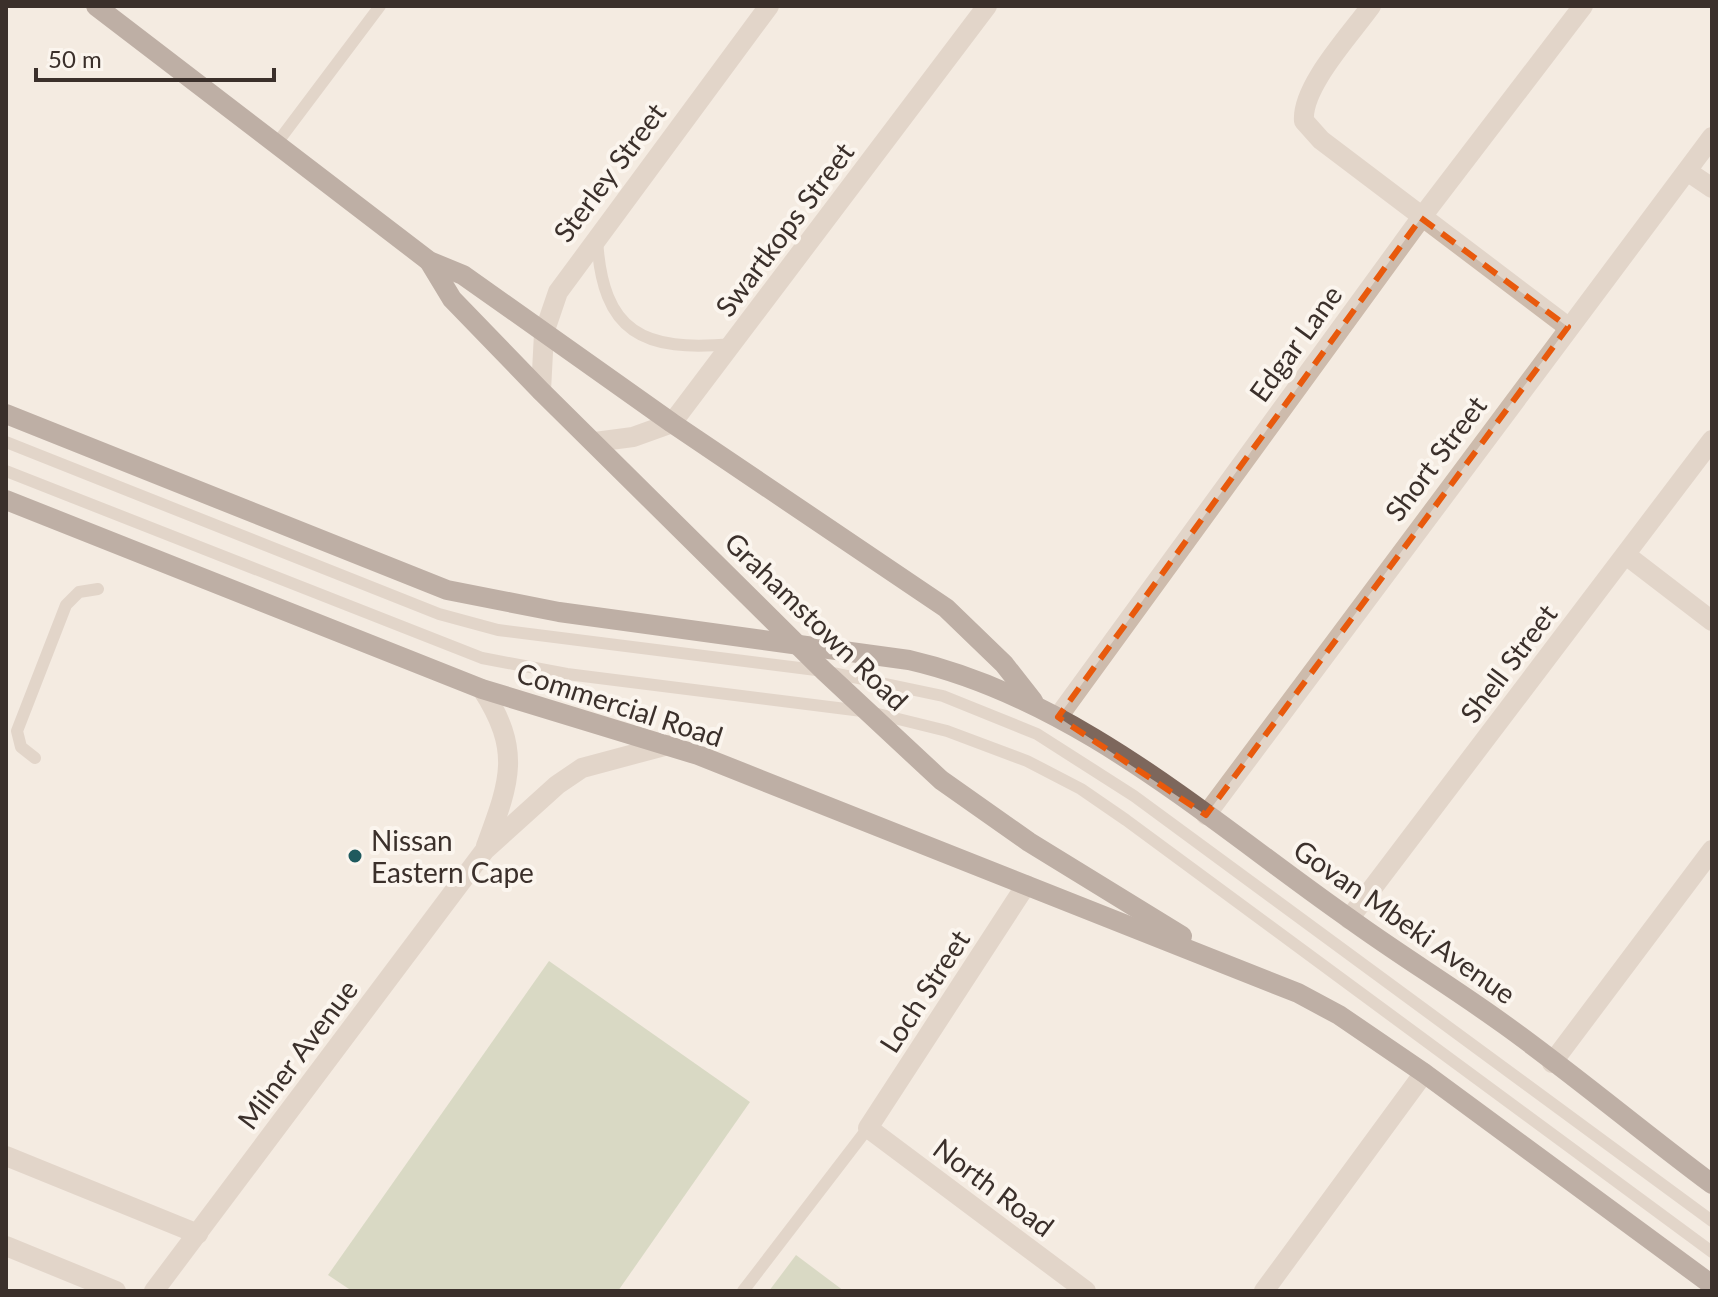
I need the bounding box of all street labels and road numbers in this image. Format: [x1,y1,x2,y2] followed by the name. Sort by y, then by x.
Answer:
[546,96,672,248] street label: Sterley Street
[708,135,860,323] street label: Swartkops Street
[1242,278,1348,408] street label: Edgar Lane
[1377,389,1493,527] street label: Short Street
[718,525,916,717] street label: Grahamstown Road
[1452,597,1564,729] street label: Shell Street
[513,655,727,753] street label: Commercial Road
[1288,832,1522,1010] street label: Govan Mbeki Avenue
[872,923,976,1059] street label: Loch Street
[230,973,364,1135] street label: Milner Avenue
[927,1131,1061,1243] street label: North Road

